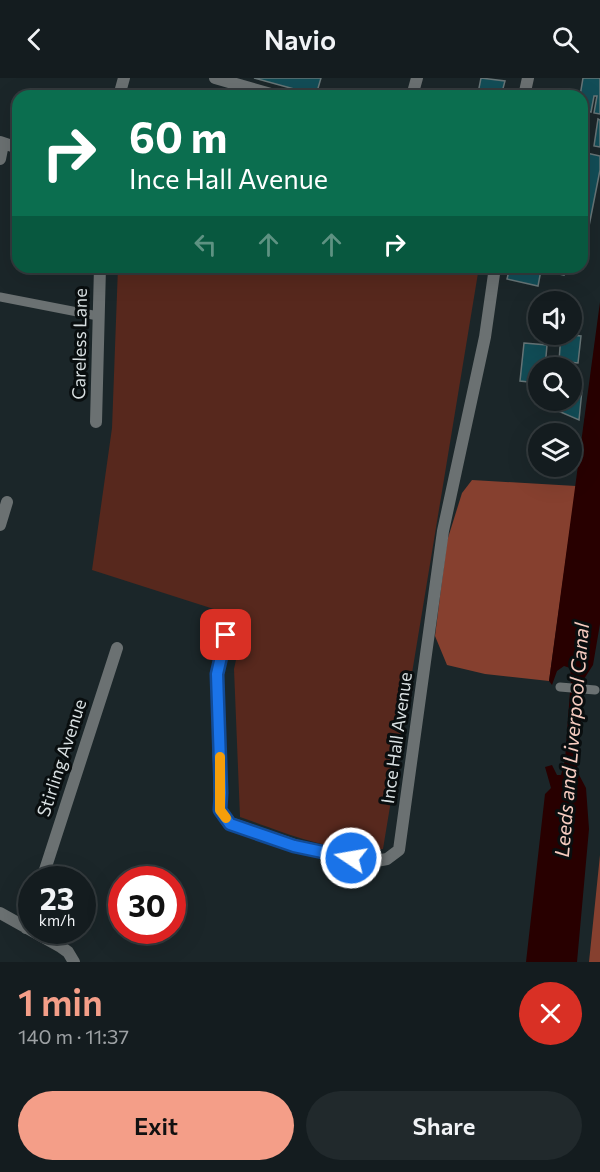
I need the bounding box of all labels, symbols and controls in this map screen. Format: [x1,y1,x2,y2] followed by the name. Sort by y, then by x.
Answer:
[18,23,51,56] icon: back
[264,23,336,56] text: Navio
[549,23,582,56] icon: search
[129,110,228,162] text: 60 m
[30,114,108,192] icon: right
[129,162,328,195] text: Ince Hall Avenue
[189,228,222,261] icon: left
[252,228,285,261] icon: ahead
[315,228,348,261] icon: ahead
[378,228,411,261] icon: right
[67,288,91,400] street label: Careless Lane
[528,291,582,477] map controls
[528,291,582,345] button: sound
[528,357,582,411] button: search
[528,423,582,477] button: layers
[200,609,251,660] pin
[209,618,242,651] icon: arrive
[549,621,593,858] water label: Leeds and Liverpool Canal
[376,671,416,805] street label: Ince Hall Avenue
[32,696,90,819] street label: Stirling Avenue
[319,826,383,890] position arrow
[108,866,186,944] speed limit sign: 30
[40,879,74,916] text: 23
[39,911,75,929] text: km/h
[18,979,103,1023] text: 1 min
[519,982,582,1045] button: close
[18,1024,129,1048] text: 140 m · 11:37
[18,1091,294,1160] button: Exit
[306,1091,582,1160] button: Share

